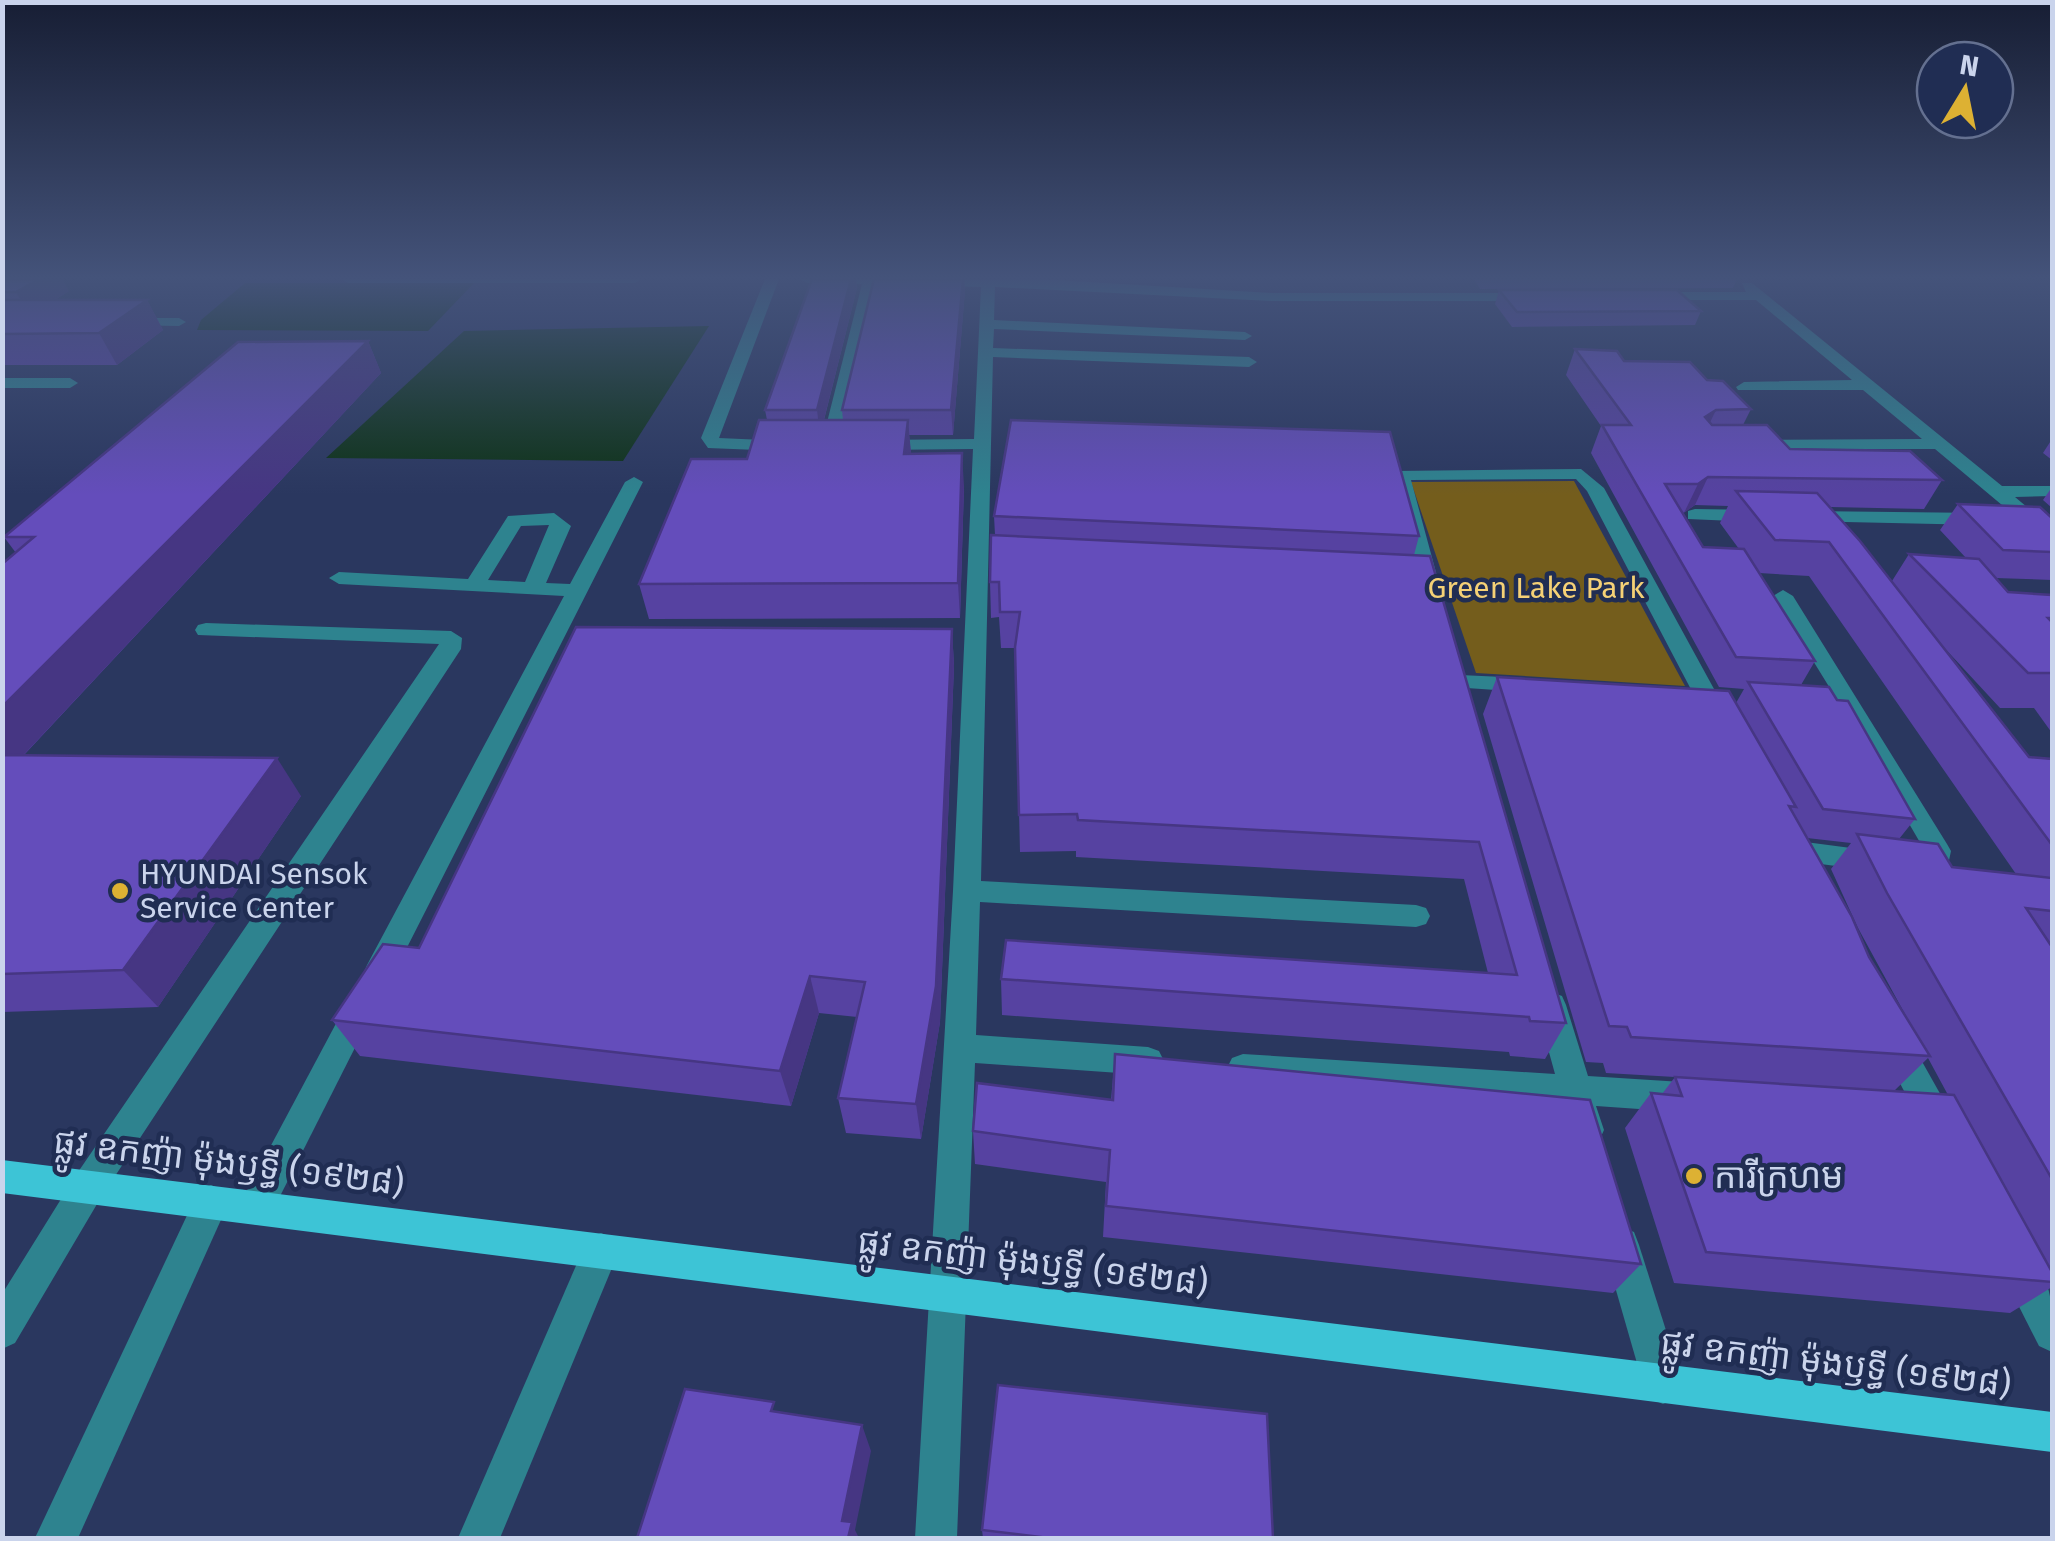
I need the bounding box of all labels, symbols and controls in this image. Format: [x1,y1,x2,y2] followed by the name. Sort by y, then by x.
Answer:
[1915,40,2015,140] north arrow
[1957,48,1981,84] text: N
[1427,570,1645,606] park label: Green Lake Park
[140,856,368,926] place label: HYUNDAI Sensok Service Center
[109,880,131,902] marker: HYUNDAI Sensok Service Center
[50,1120,407,1215] street label: ផ្លូវ ឧកញ៉ា ម៉ុងឫទ្ធី (១៩២៨)
[1714,1155,1843,1197] place label: ការីក្រហម
[1683,1165,1705,1187] marker: ការីក្រហម
[854,1220,1211,1315] street label: ផ្លូវ ឧកញ៉ា ម៉ុងឫទ្ធី (១៩២៨)
[1657,1321,2014,1416] street label: ផ្លូវ ឧកញ៉ា ម៉ុងឫទ្ធី (១៩២៨)

